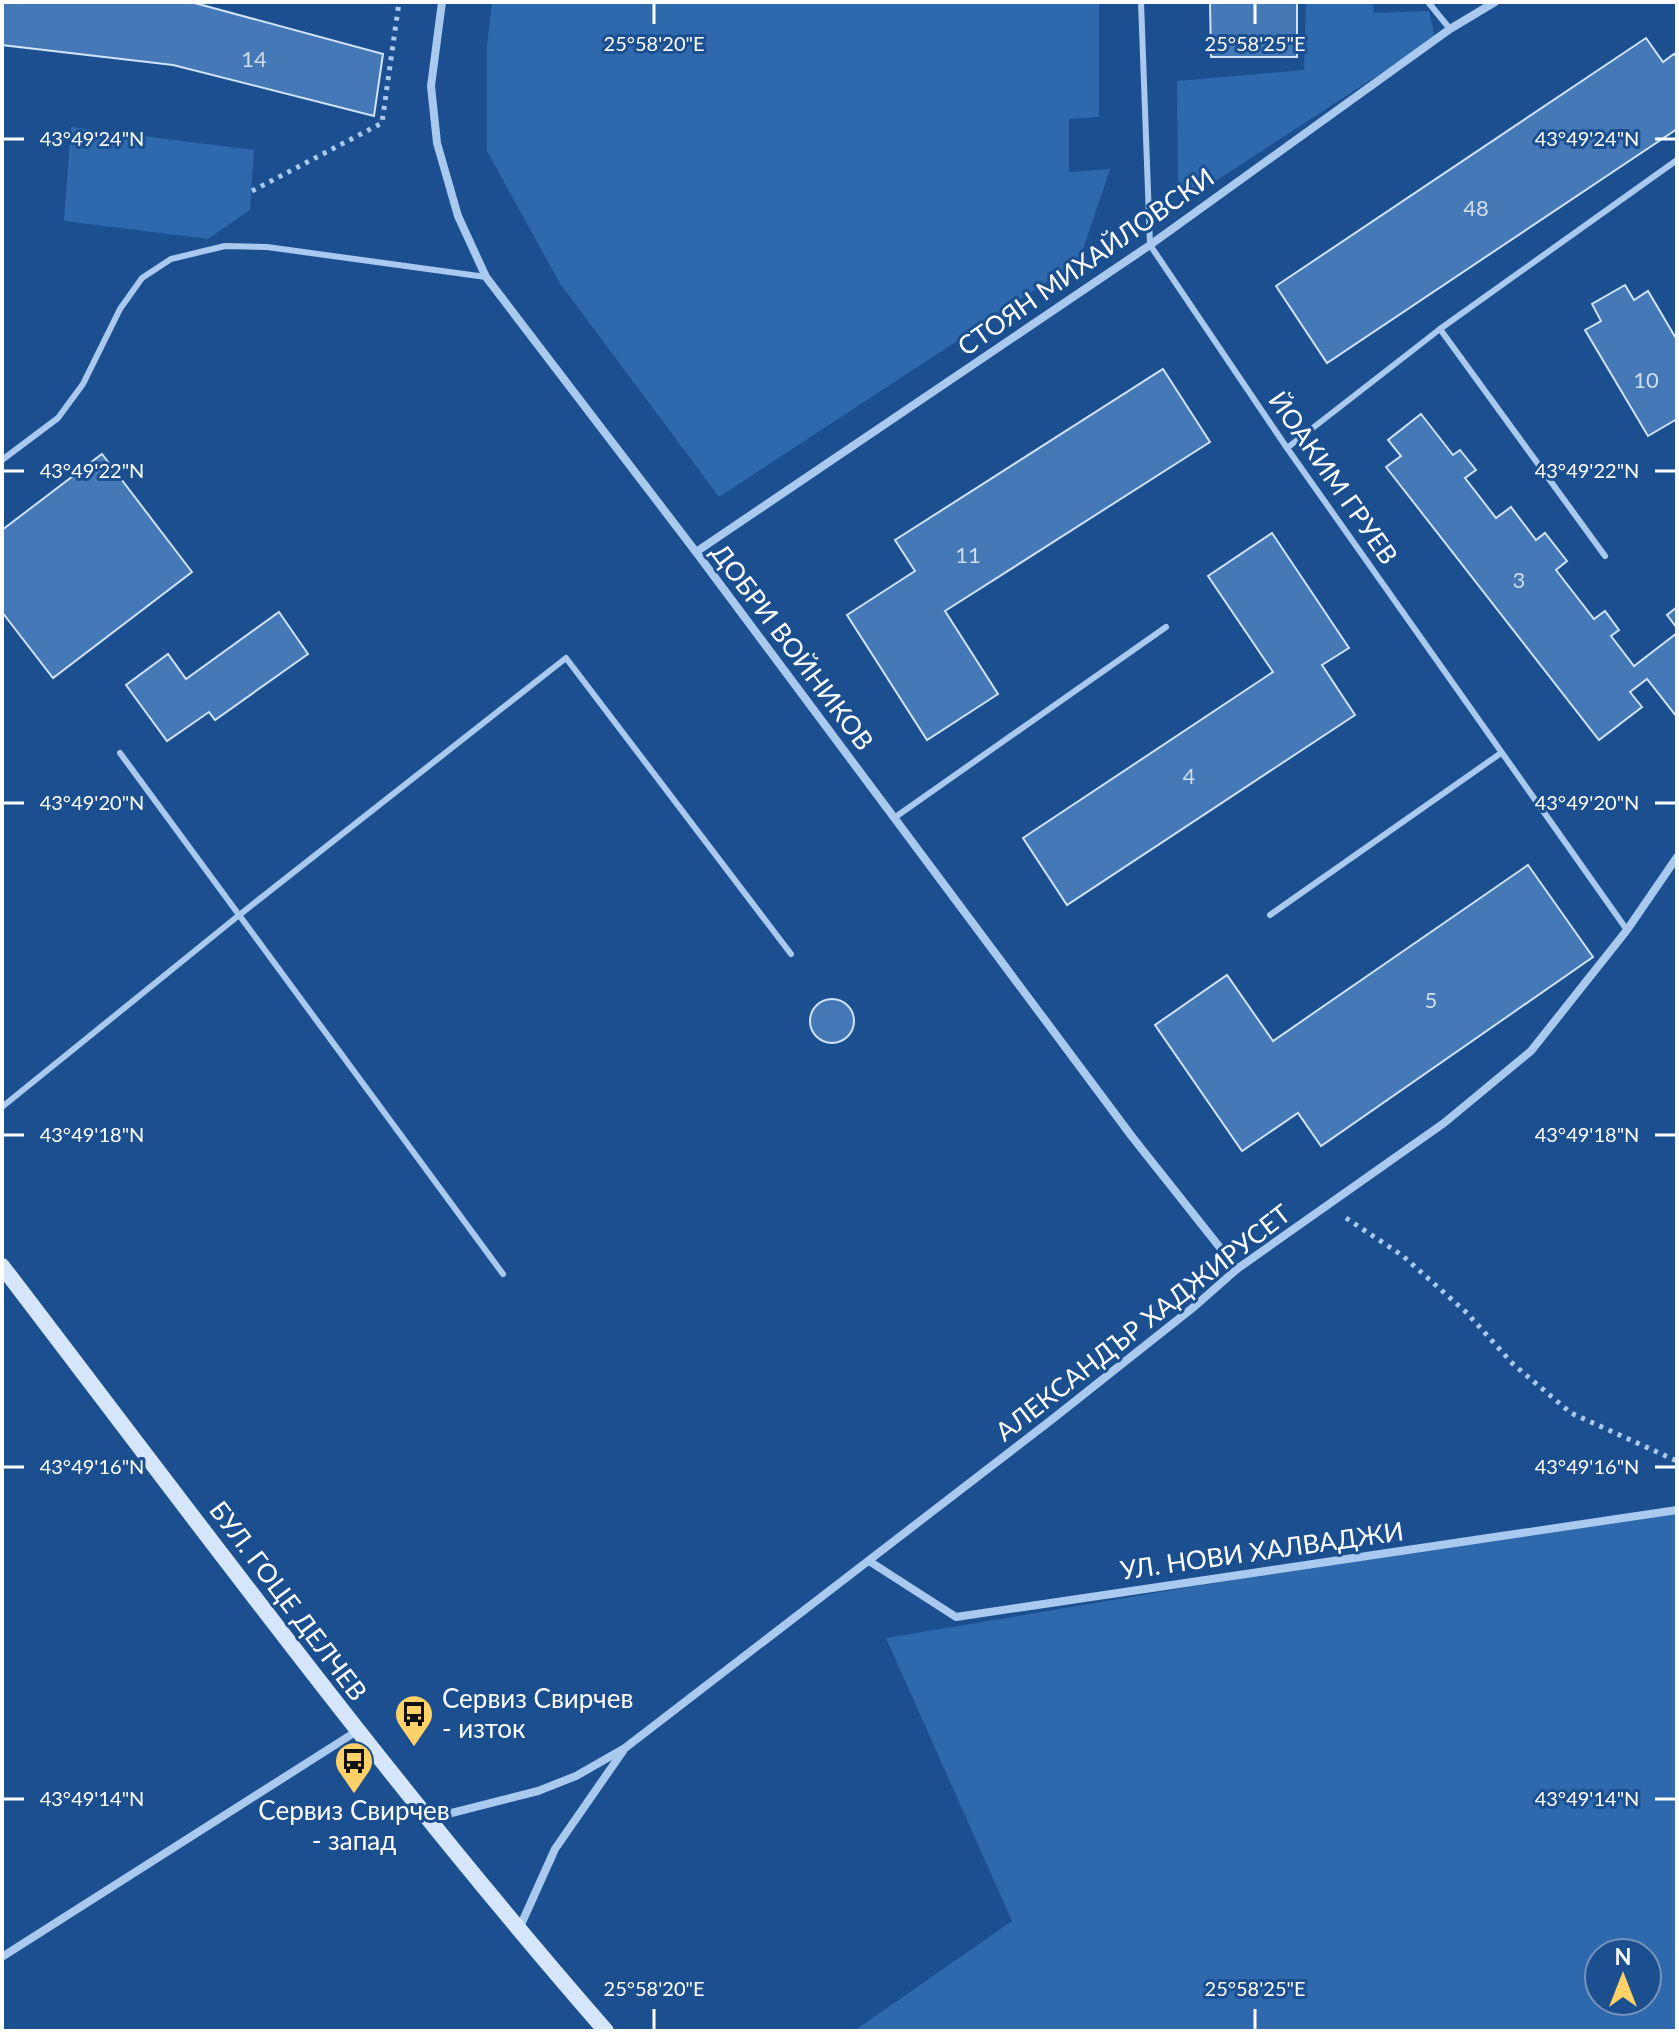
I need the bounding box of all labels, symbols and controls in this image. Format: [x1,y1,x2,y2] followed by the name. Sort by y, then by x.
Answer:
[604,31,704,55] text: 25°58'20"E
[1205,31,1305,55] text: 25°58'25"E
[241,45,267,72] house number: 14
[40,126,144,150] text: 43°49'24"N
[1535,126,1639,150] text: 43°49'24"N
[951,160,1220,362] street label: СТОЯН МИХАЙЛОВСКИ
[1463,194,1489,221] house number: 48
[1633,366,1659,393] house number: 10
[1262,385,1405,570] street label: ЙОАКИМ ГРУЕВ
[40,458,144,482] text: 43°49'22"N
[1535,458,1639,482] text: 43°49'22"N
[705,537,881,756] street label: ДОБРИ ВОЙНИКОВ
[955,541,981,568] house number: 11
[1513,566,1525,593] house number: 3
[1183,762,1196,789] house number: 4
[40,790,144,814] text: 43°49'20"N
[1535,790,1639,814] text: 43°49'20"N
[1425,986,1437,1013] house number: 5
[40,1122,144,1146] text: 43°49'18"N
[1535,1122,1639,1146] text: 43°49'18"N
[989,1197,1296,1447] street label: АЛЕКСАНДЪР ХАДЖИРУСЕТ
[40,1454,144,1478] text: 43°49'16"N
[1535,1454,1639,1478] text: 43°49'16"N
[203,1494,374,1707] street label: БУЛ. ГОЦЕ ДЕЛЧЕВ
[1118,1514,1406,1586] street label: УЛ. НОВИ ХАЛВАДЖИ
[442,1682,633,1744] place label: Сервиз Свирчев - изток
[393,1693,435,1748] bus stop icon: Сервиз Свирчев - изток
[333,1740,375,1795] bus stop icon: Сервиз Свирчев - запад
[40,1786,144,1810] text: 43°49'14"N
[1535,1786,1639,1810] text: 43°49'14"N
[258,1794,450,1856] place label: Сервиз Свирчев - запад
[1583,1937,1663,2017] north arrow
[1615,1943,1631,1970] text: N
[604,1976,704,2000] text: 25°58'20"E
[1205,1976,1305,2000] text: 25°58'25"E

